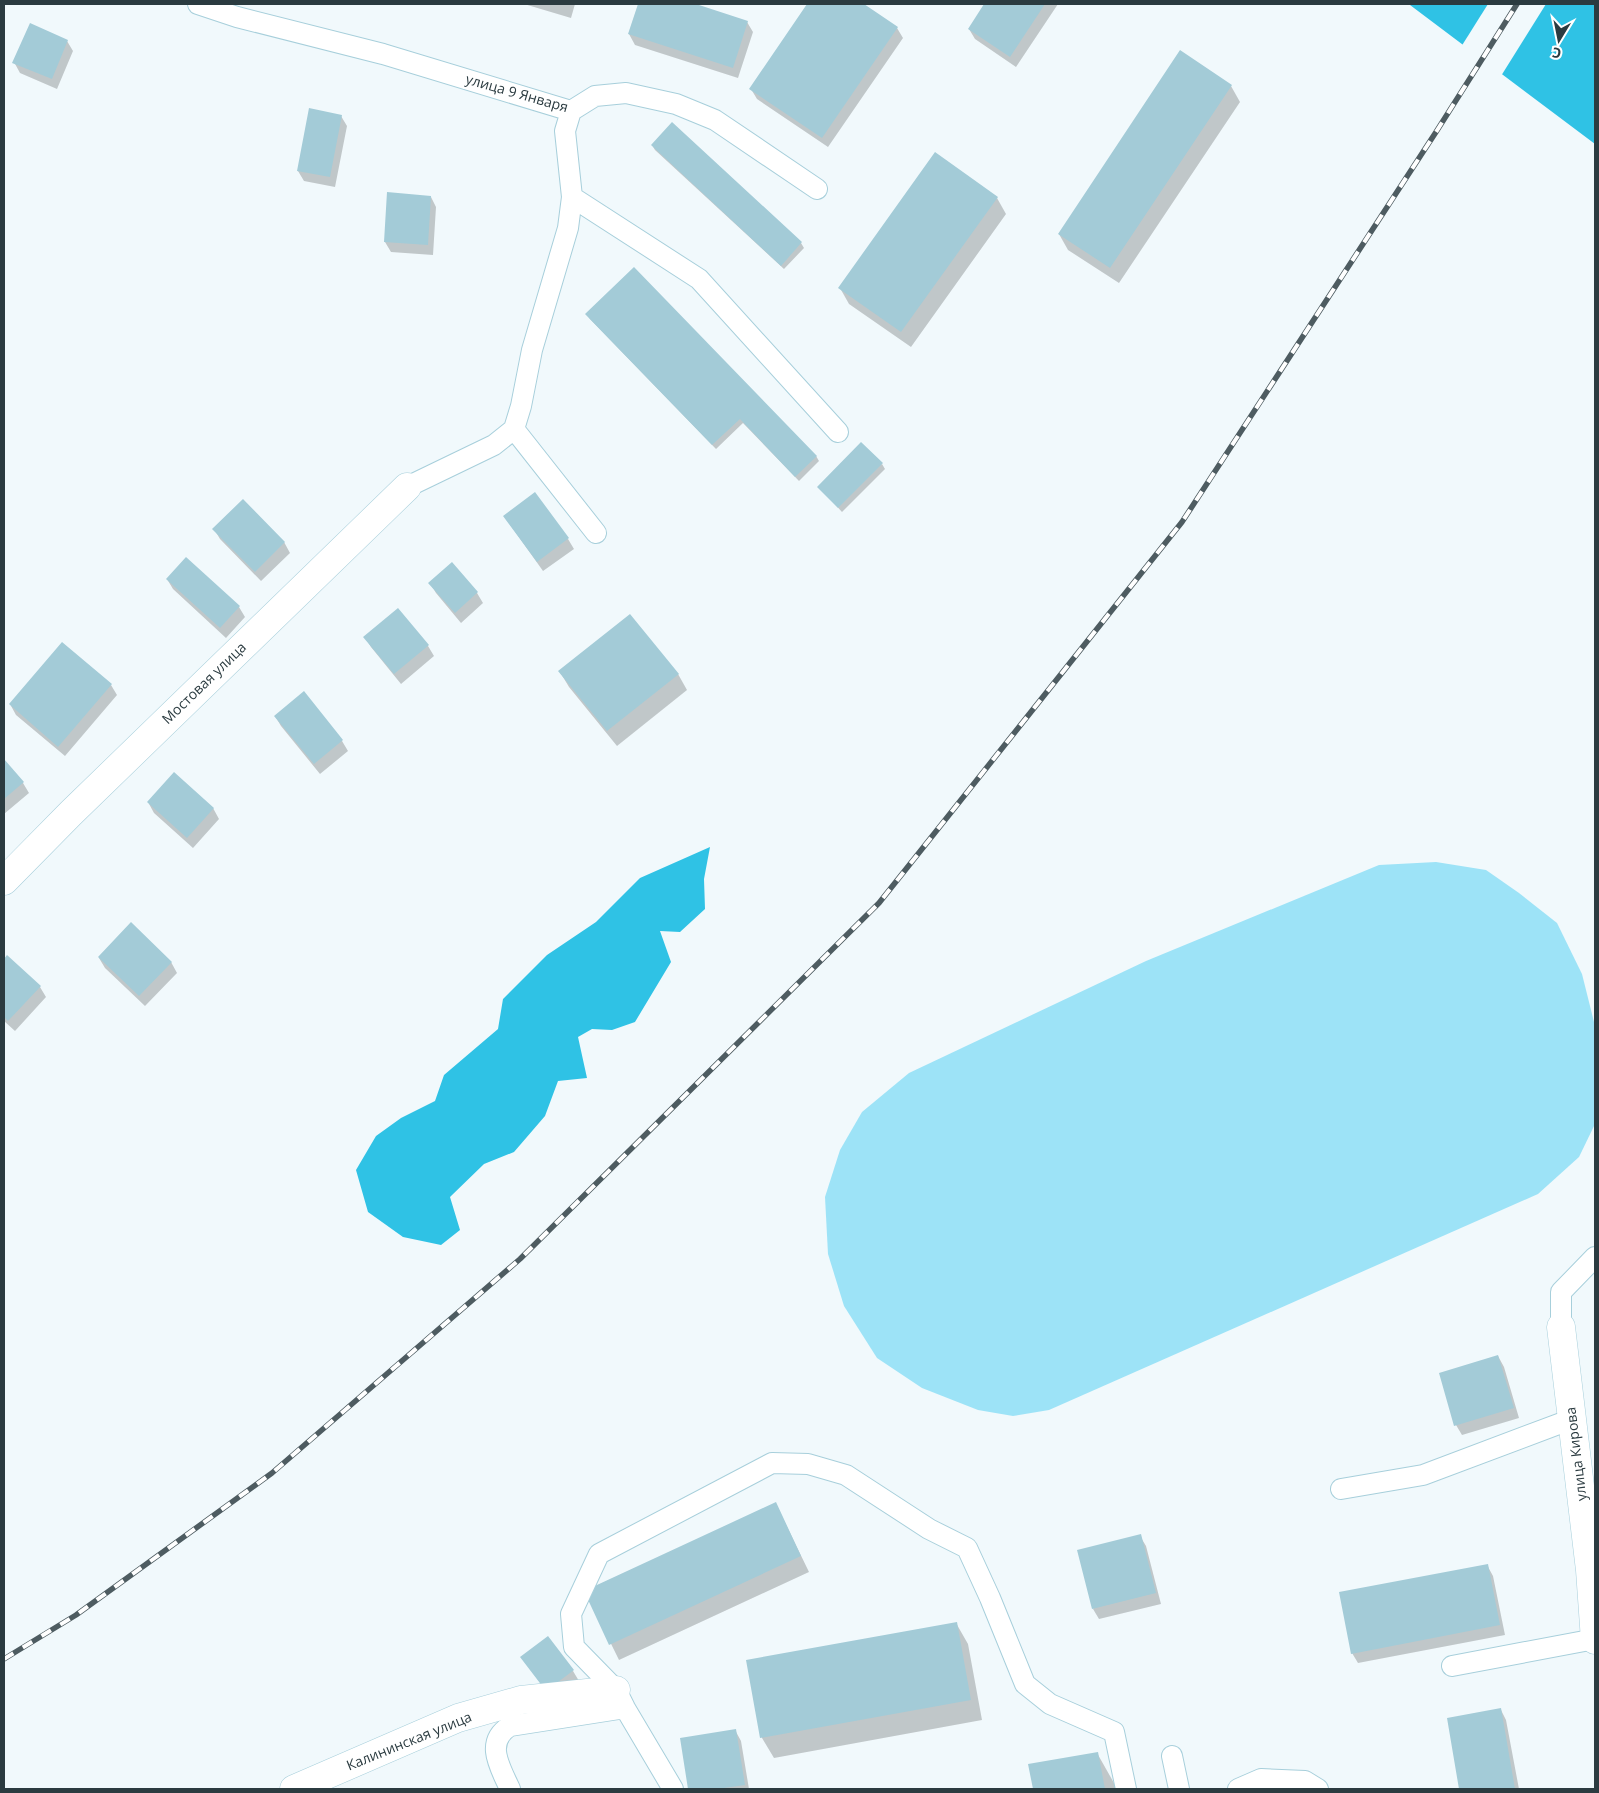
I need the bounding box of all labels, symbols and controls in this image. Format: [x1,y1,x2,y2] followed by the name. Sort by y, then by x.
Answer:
[1534,15,1584,65] north arrow
[1551,43,1563,63] text: С
[464,69,571,116] street label: улица 9 Января
[157,637,250,728] street label: Мостовая улица
[1560,1406,1591,1502] street label: улица Кирова
[343,1707,474,1774] street label: Калининская улица

